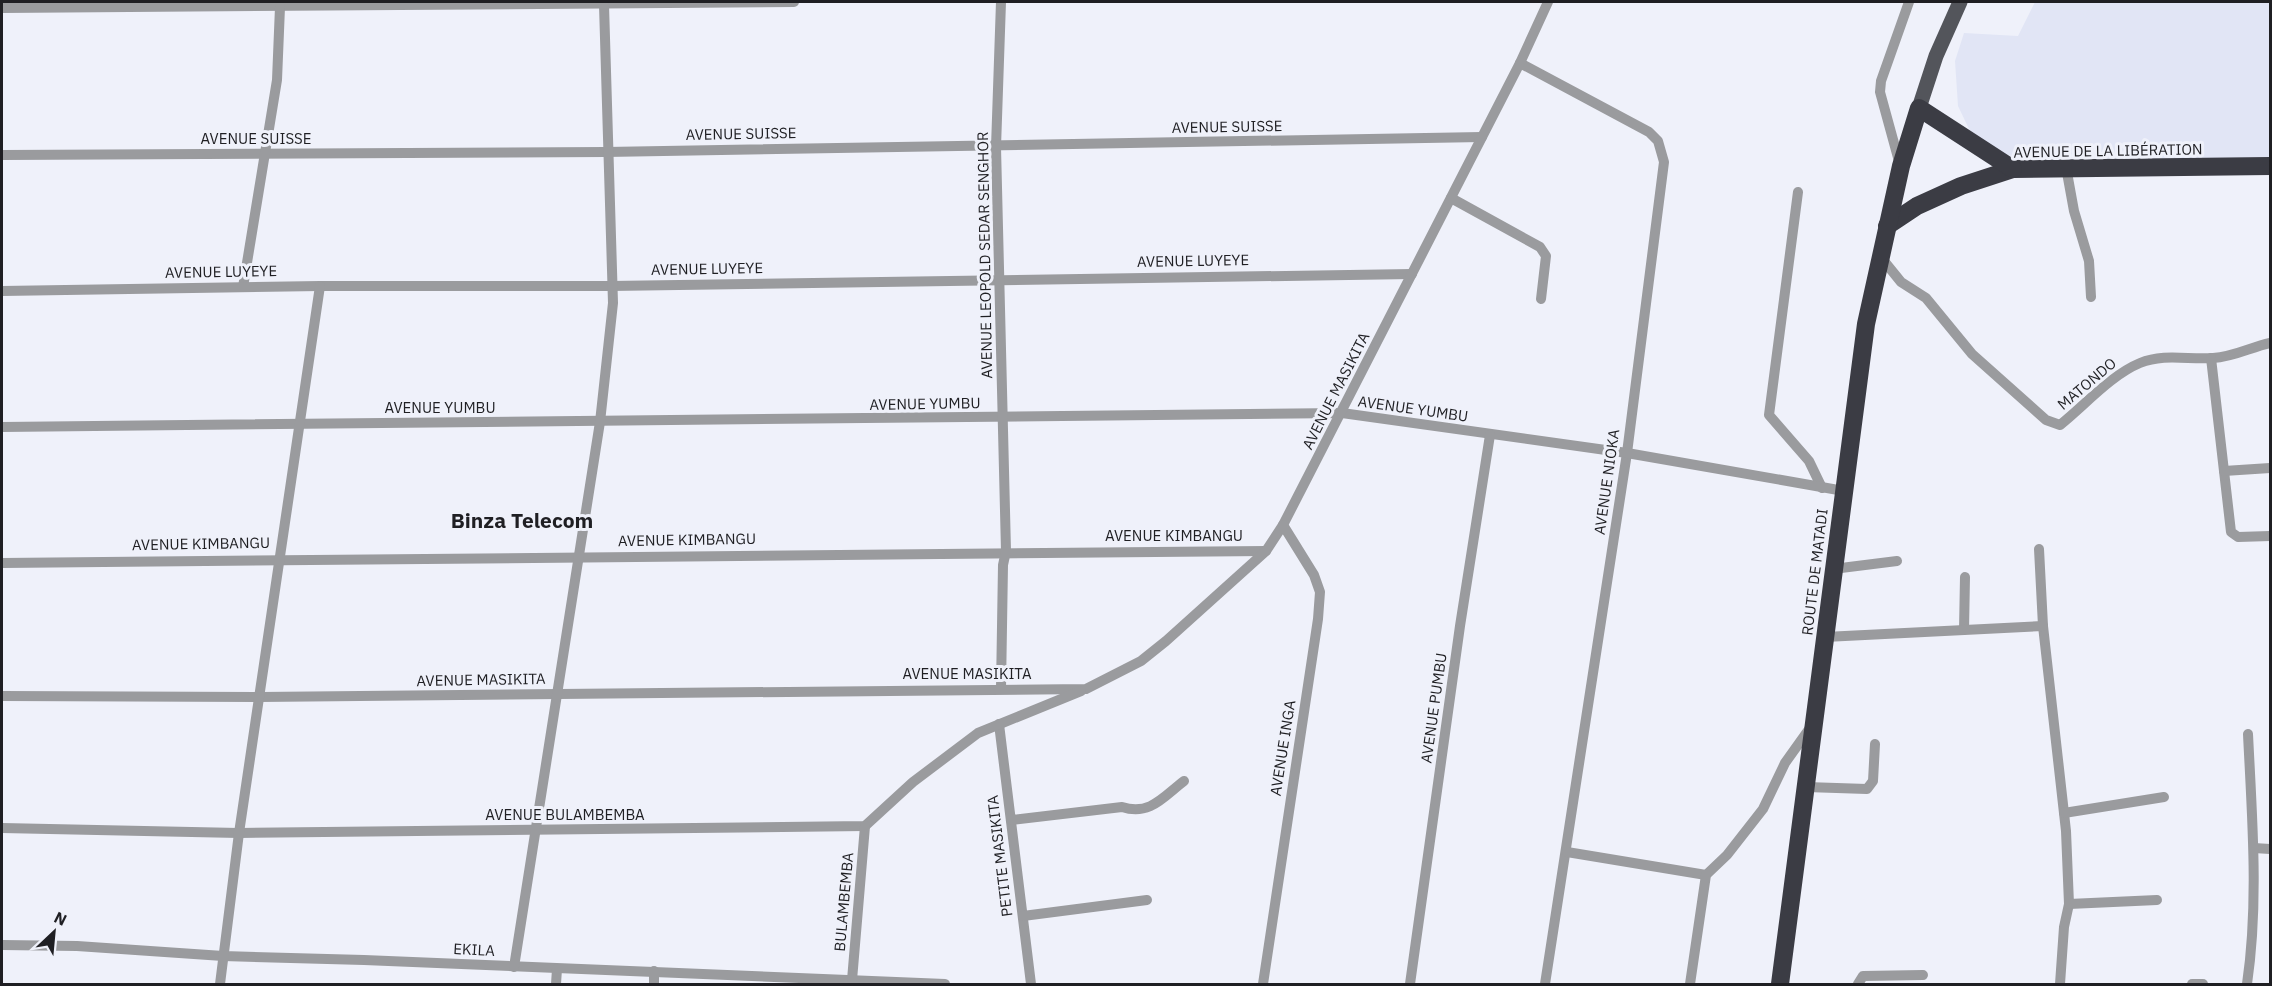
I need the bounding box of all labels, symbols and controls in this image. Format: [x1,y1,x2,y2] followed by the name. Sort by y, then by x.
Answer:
[1171,116,1283,137] street label: AVENUE SUISSE
[685,123,797,144] street label: AVENUE SUISSE
[201,129,311,148] street label: AVENUE SUISSE
[973,131,996,379] street label: AVENUE LEOPOLD SEDAR SENGHOR
[2013,139,2203,162] street label: AVENUE DE LA LIBÉRATION
[1137,250,1249,271] street label: AVENUE LUYEYE
[651,258,763,279] street label: AVENUE LUYEYE
[165,261,277,282] street label: AVENUE LUYEYE
[1298,329,1373,453] street label: AVENUE MASIKITA
[2053,354,2120,414] street label: MATONDO
[1357,391,1469,426] street label: AVENUE YUMBU
[869,393,981,414] street label: AVENUE YUMBU
[384,398,496,417] street label: AVENUE YUMBU
[1590,428,1623,536] street label: AVENUE NIOKA
[451,506,593,534] district label: Binza Telecom
[1797,507,1832,636] street label: ROUTE DE MATADI
[1105,526,1243,545] street label: AVENUE KIMBANGU
[618,529,756,550] street label: AVENUE KIMBANGU
[132,533,270,554] street label: AVENUE KIMBANGU
[1416,651,1451,764] street label: AVENUE PUMBU
[902,664,1032,683] street label: AVENUE MASIKITA
[416,669,546,690] street label: AVENUE MASIKITA
[1266,698,1300,797] street label: AVENUE INGA
[983,794,1016,918] street label: PETITE MASIKITA
[485,805,645,824] street label: AVENUE BULAMBEMBA
[830,851,857,952] street label: BULAMBEMBA
[24,902,84,962] north arrow
[51,907,70,930] text: N
[453,939,496,960] street label: EKILA

